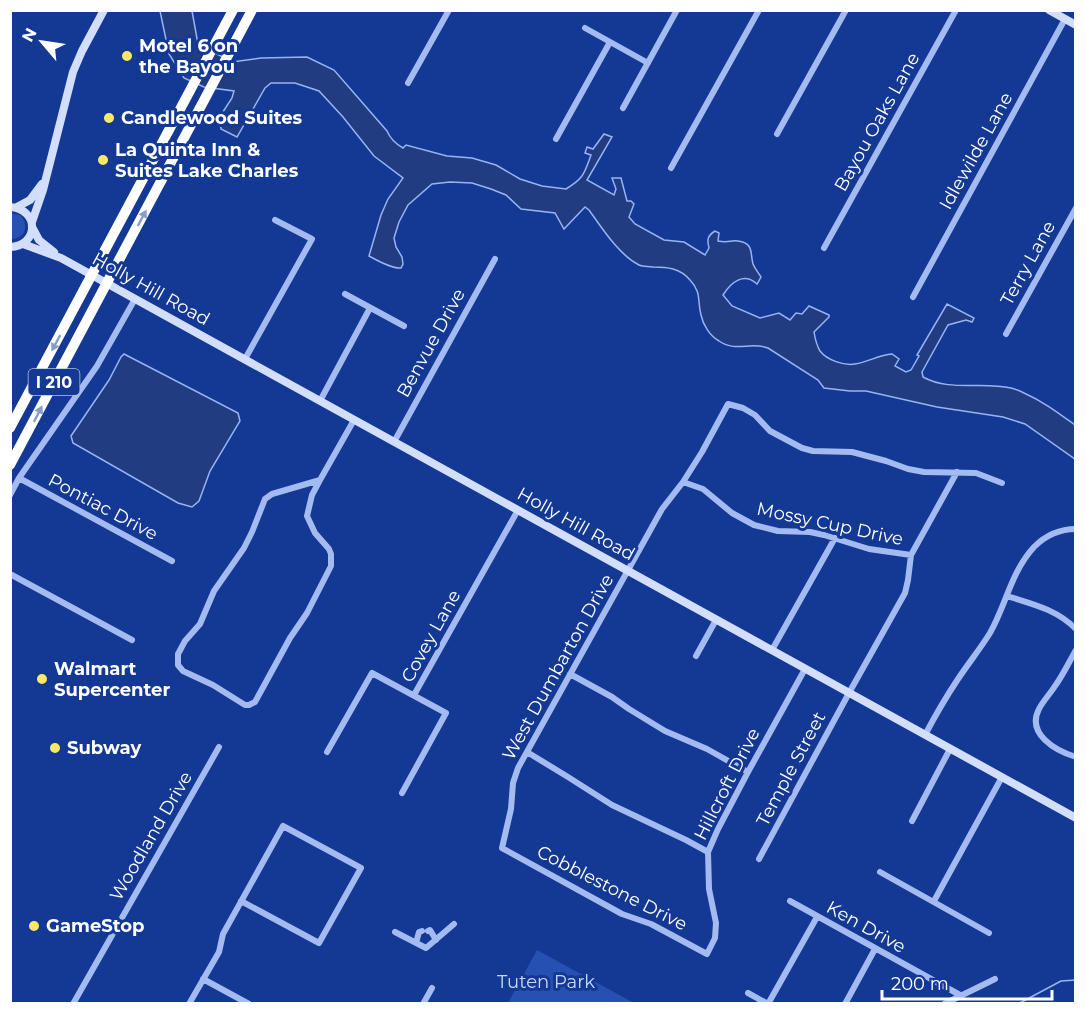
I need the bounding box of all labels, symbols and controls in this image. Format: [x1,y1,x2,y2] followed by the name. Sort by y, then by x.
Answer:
[12,12,72,72] north arrow
[18,25,41,45] text: N
[139,35,238,78] place label: Motel 6 on the Bayou
[120,49,134,63] marker: Motel 6 on the Bayou
[830,49,924,195] street label: Bayou Oaks Lane
[935,88,1017,214] street label: Idlewilde Lane
[121,107,303,129] place label: Candlewood Suites
[102,111,116,125] marker: Candlewood Suites
[115,139,299,182] place label: La Quinta Inn & Suites Lake Charles
[96,153,110,167] marker: La Quinta Inn & Suites Lake Charles
[137,209,147,226] one-way arrow
[996,217,1060,309] street label: Terry Lane
[88,248,214,330] street label: Holly Hill Road
[392,285,470,401] street label: Benvue Drive
[51,334,61,351] one-way arrow
[28,369,80,395] road number: I 210
[33,405,43,422] one-way arrow
[44,469,162,545] street label: Pontiac Drive
[513,483,639,565] street label: Holly Hill Road
[755,498,905,550] street label: Mossy Cup Drive
[498,570,618,764] street label: West Dumbarton Drive
[397,586,465,686] street label: Covey Lane
[54,658,170,701] place label: Walmart Supercenter
[35,672,49,686] marker: Walmart Supercenter
[752,708,830,830] street label: Temple Street
[689,724,765,844] street label: Hillcroft Drive
[67,737,141,759] place label: Subway
[48,741,62,755] marker: Subway
[105,767,197,904] street label: Woodland Drive
[533,841,691,935] street label: Cobblestone Drive
[822,896,910,958] street label: Ken Drive
[46,915,145,937] place label: GameStop
[27,919,41,933] marker: GameStop
[882,963,1052,1001] scale bar
[497,971,595,993] park label: Tuten Park
[891,973,949,995] text: 200 m

